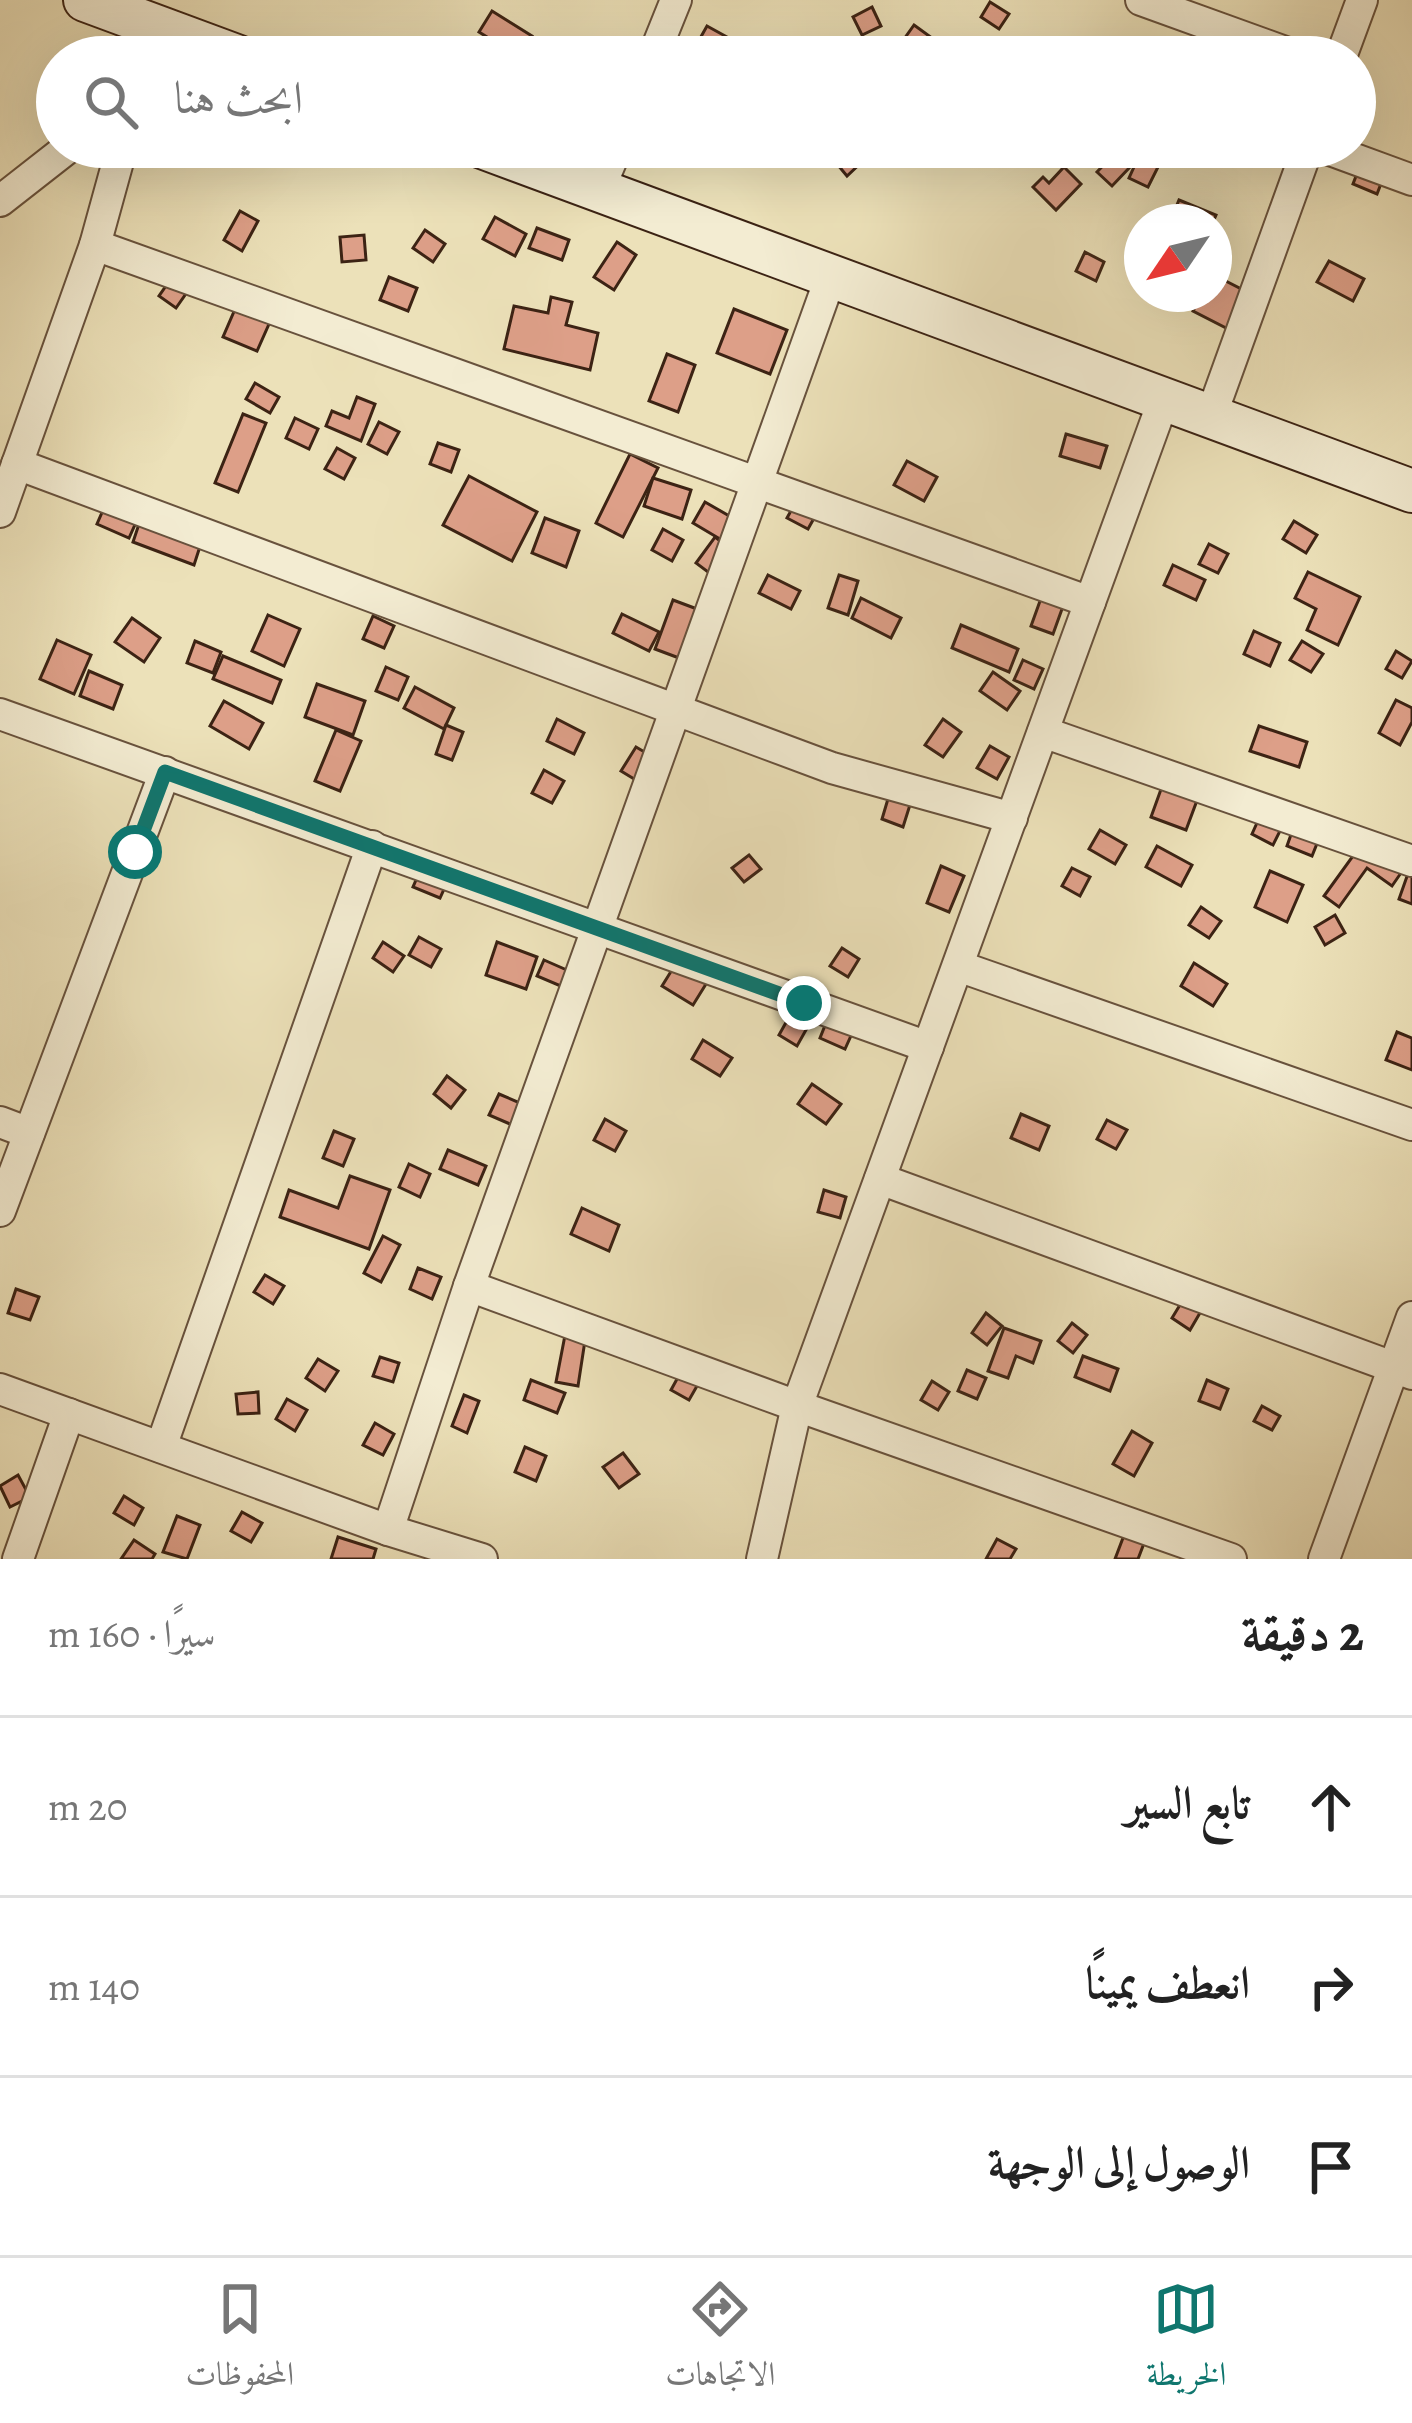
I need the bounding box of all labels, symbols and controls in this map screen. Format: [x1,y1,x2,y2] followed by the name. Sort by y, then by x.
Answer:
[36,36,1376,168] search box
[174,67,303,129] text: ابحث هنا
[78,69,144,135] icon: search
[1124,204,1232,312] north arrow
[108,825,162,879] route start
[777,976,831,1030] route end
[1241,1598,1364,1668] text: 2 دقيقة
[48,1607,216,1660] text: سيرًا · 160 m
[1125,1772,1250,1834] text: تابع السير
[1298,1774,1364,1840] icon: ahead
[48,1780,128,1833] text: 20 m
[1085,1952,1250,2014] text: انعطف يمينًا
[1298,1954,1364,2020] icon: right
[48,1960,140,2013] text: 140 m
[988,2132,1250,2194] text: الوصول إلى الوجهة
[1298,2134,1364,2200] icon: arrive
[185,2276,294,2406] tab: المحفوظات
[665,2276,775,2406] tab: الاتجاهات
[1146,2276,1227,2406] tab: الخريطة

